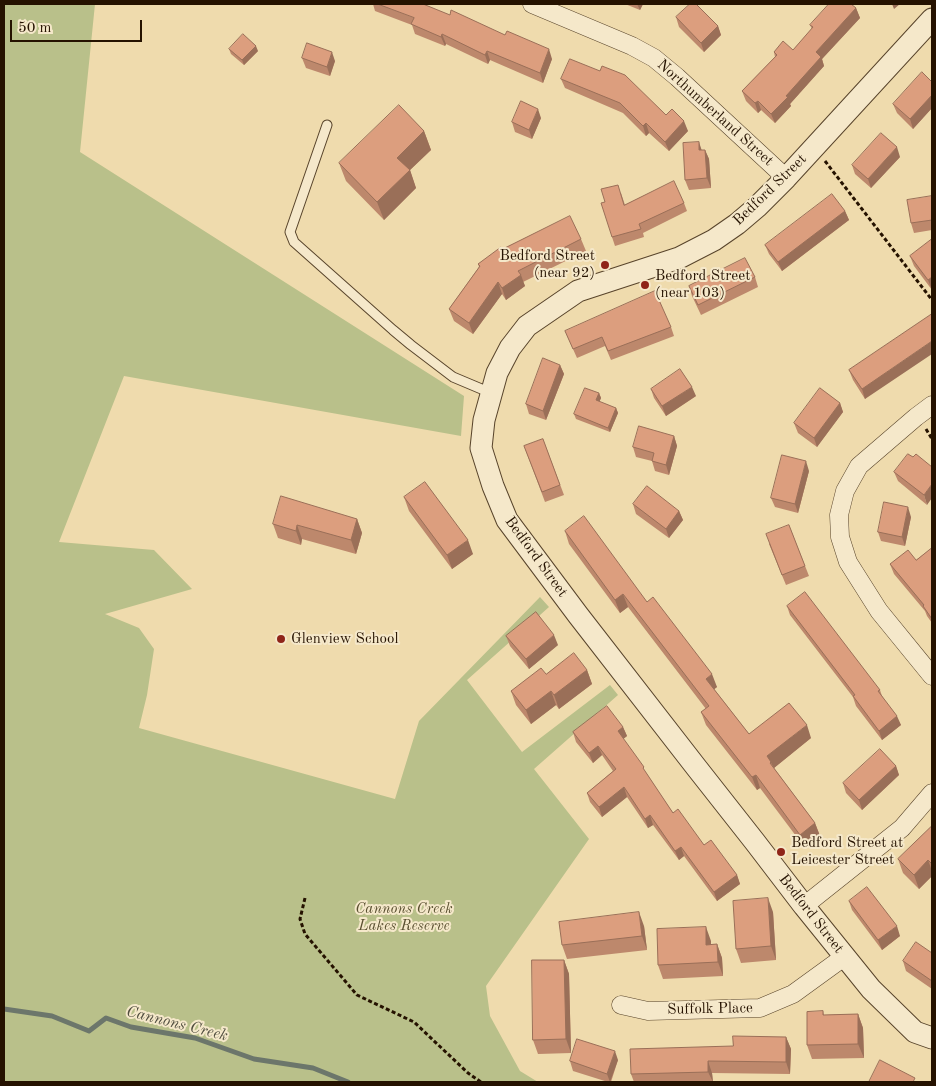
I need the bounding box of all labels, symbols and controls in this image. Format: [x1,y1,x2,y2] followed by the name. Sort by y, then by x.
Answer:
[12,10,145,42] scale bar
[18,21,52,36] text: 50 m
[653,56,777,170] street label: Northumberland Street
[729,150,811,230] street label: Bedford Street
[500,247,595,282] place label: Bedford Street (near 92)
[599,259,611,271] marker: Bedford Street (near 92)
[655,267,750,302] place label: Bedford Street (near 103)
[639,279,651,291] marker: Bedford Street (near 103)
[501,513,571,601] street label: Bedford Street
[291,630,399,648] place label: Glenview School
[275,633,287,645] marker: Glenview School
[791,834,903,869] place label: Bedford Street at Leicester Street
[775,846,787,858] marker: Bedford Street at Leicester Street
[775,871,847,957] street label: Bedford Street
[355,900,453,935] park label: Cannons Creek Lakes Reserve
[667,999,753,1019] street label: Suffolk Place
[124,1002,230,1046] water label: Cannons Creek

